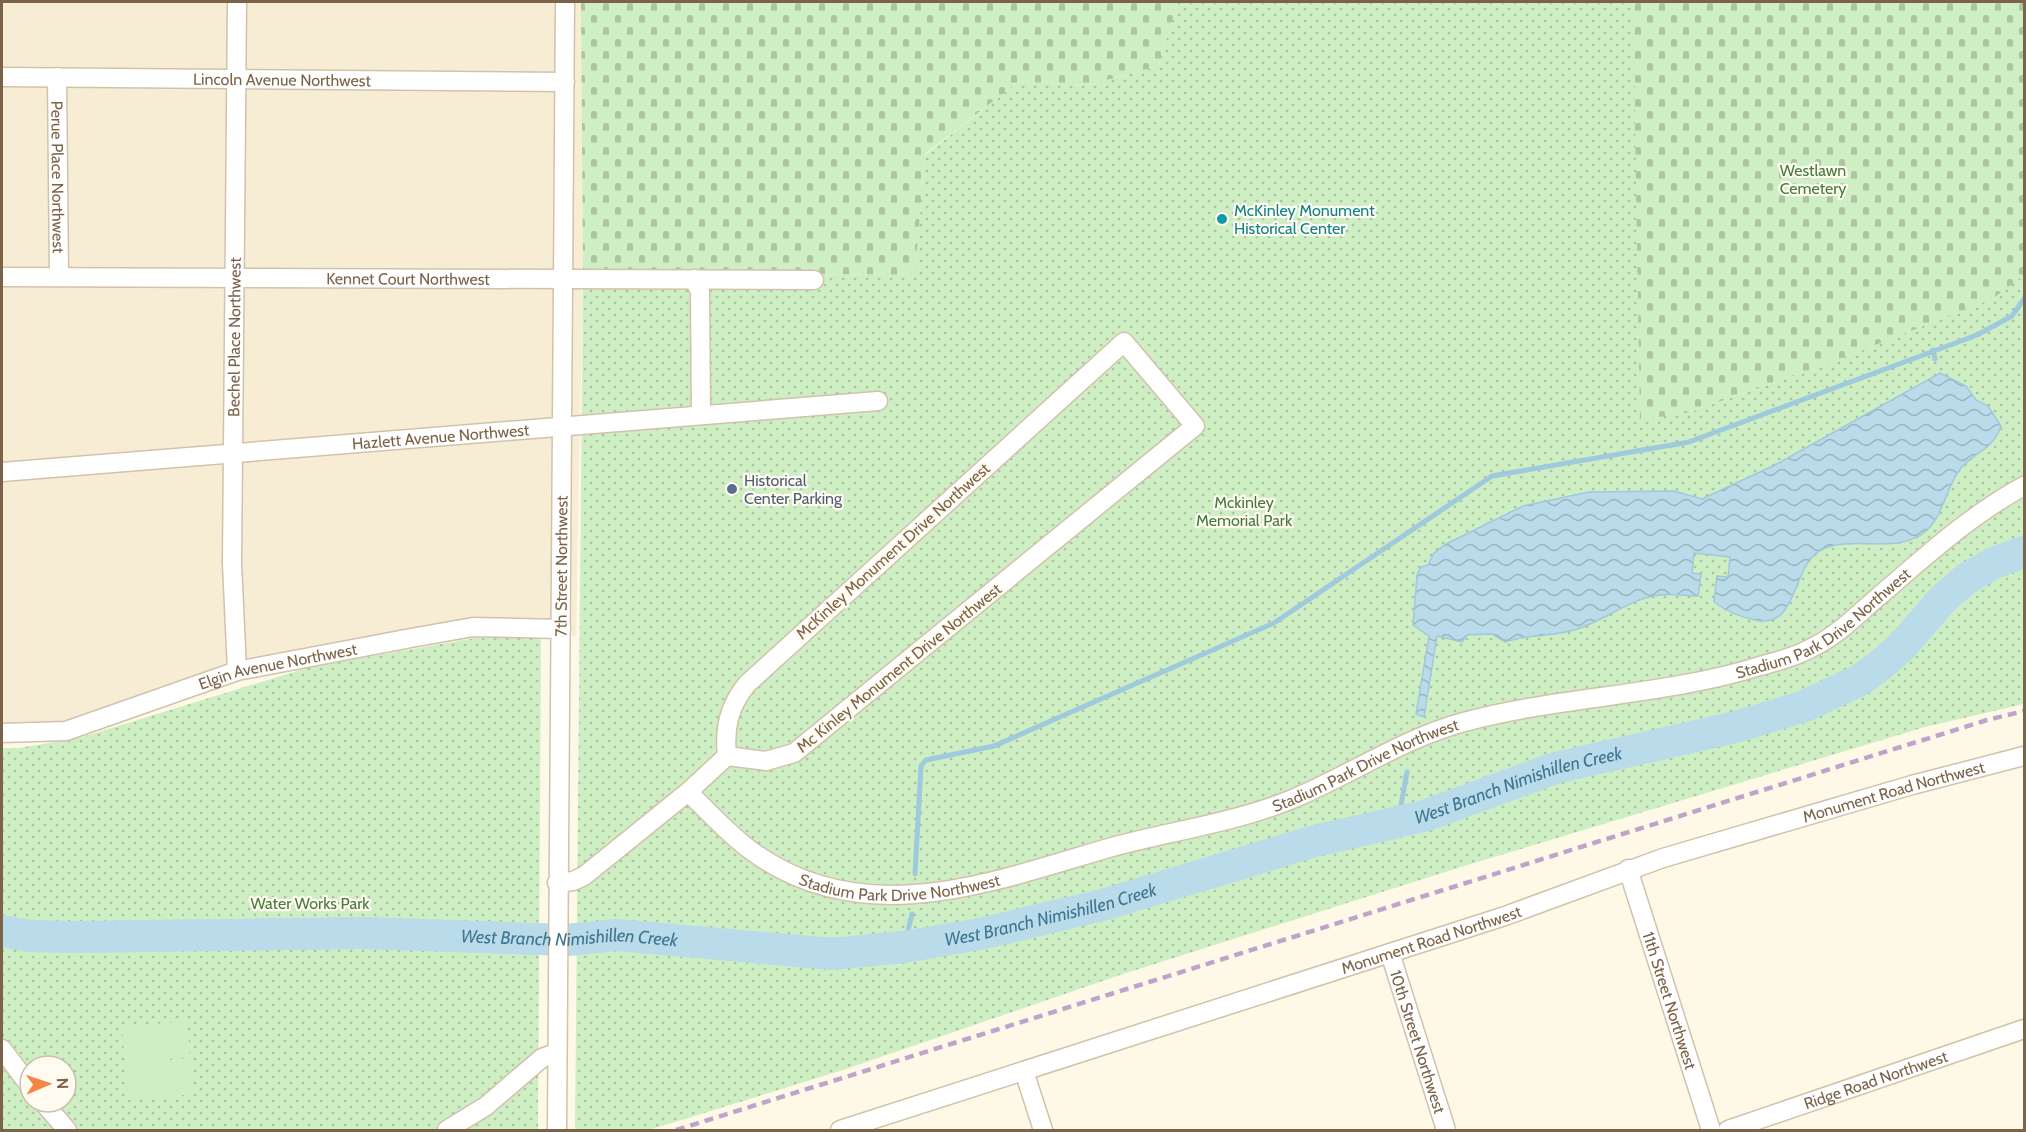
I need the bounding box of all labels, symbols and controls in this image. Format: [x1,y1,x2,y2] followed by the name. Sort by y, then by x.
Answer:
[193,69,372,90] street label: Lincoln Avenue Northwest
[48,101,68,254] street label: Perue Place Northwest
[1780,161,1846,198] park label: Westlawn Cemetery
[1234,201,1375,238] place label: McKinley Monument Historical Center
[1215,212,1229,226] marker: McKinley Monument Historical Center
[224,257,244,417] street label: Bechel Place Northwest
[326,269,490,288] street label: Kennet Court Northwest
[351,420,530,453] street label: Hazlett Avenue Northwest
[792,458,994,643] street label: McKinley Monument Drive Northwest
[744,471,843,508] place label: Historical Center Parking
[725,482,739,496] marker: Historical Center Parking
[1196,493,1293,530] park label: Mckinley Memorial Park
[551,495,571,637] street label: 7th Street Northwest
[1734,564,1915,682] street label: Stadium Park Drive Northwest
[793,579,1006,757] street label: Mc Kinley Monument Drive Northwest
[196,639,359,693] street label: Elgin Avenue Northwest
[1270,714,1461,815] street label: Stadium Park Drive Northwest
[1412,742,1625,829] water label: West Branch Nimishillen Creek
[1801,757,1987,826] street label: Monument Road Northwest
[797,869,1002,905] street label: Stadium Park Drive Northwest
[943,878,1160,951] water label: West Branch Nimishillen Creek
[251,894,370,913] park label: Water Works Park
[1339,901,1524,978] street label: Monument Road Northwest
[460,924,680,951] water label: West Branch Nimishillen Creek
[1639,929,1701,1072] street label: 11th Street Northwest
[1386,968,1450,1116] street label: 10th Street Northwest
[1801,1046,1951,1113] street label: Ridge Road Northwest
[18,1054,78,1114] north arrow
[53,1078,72,1089] text: N

